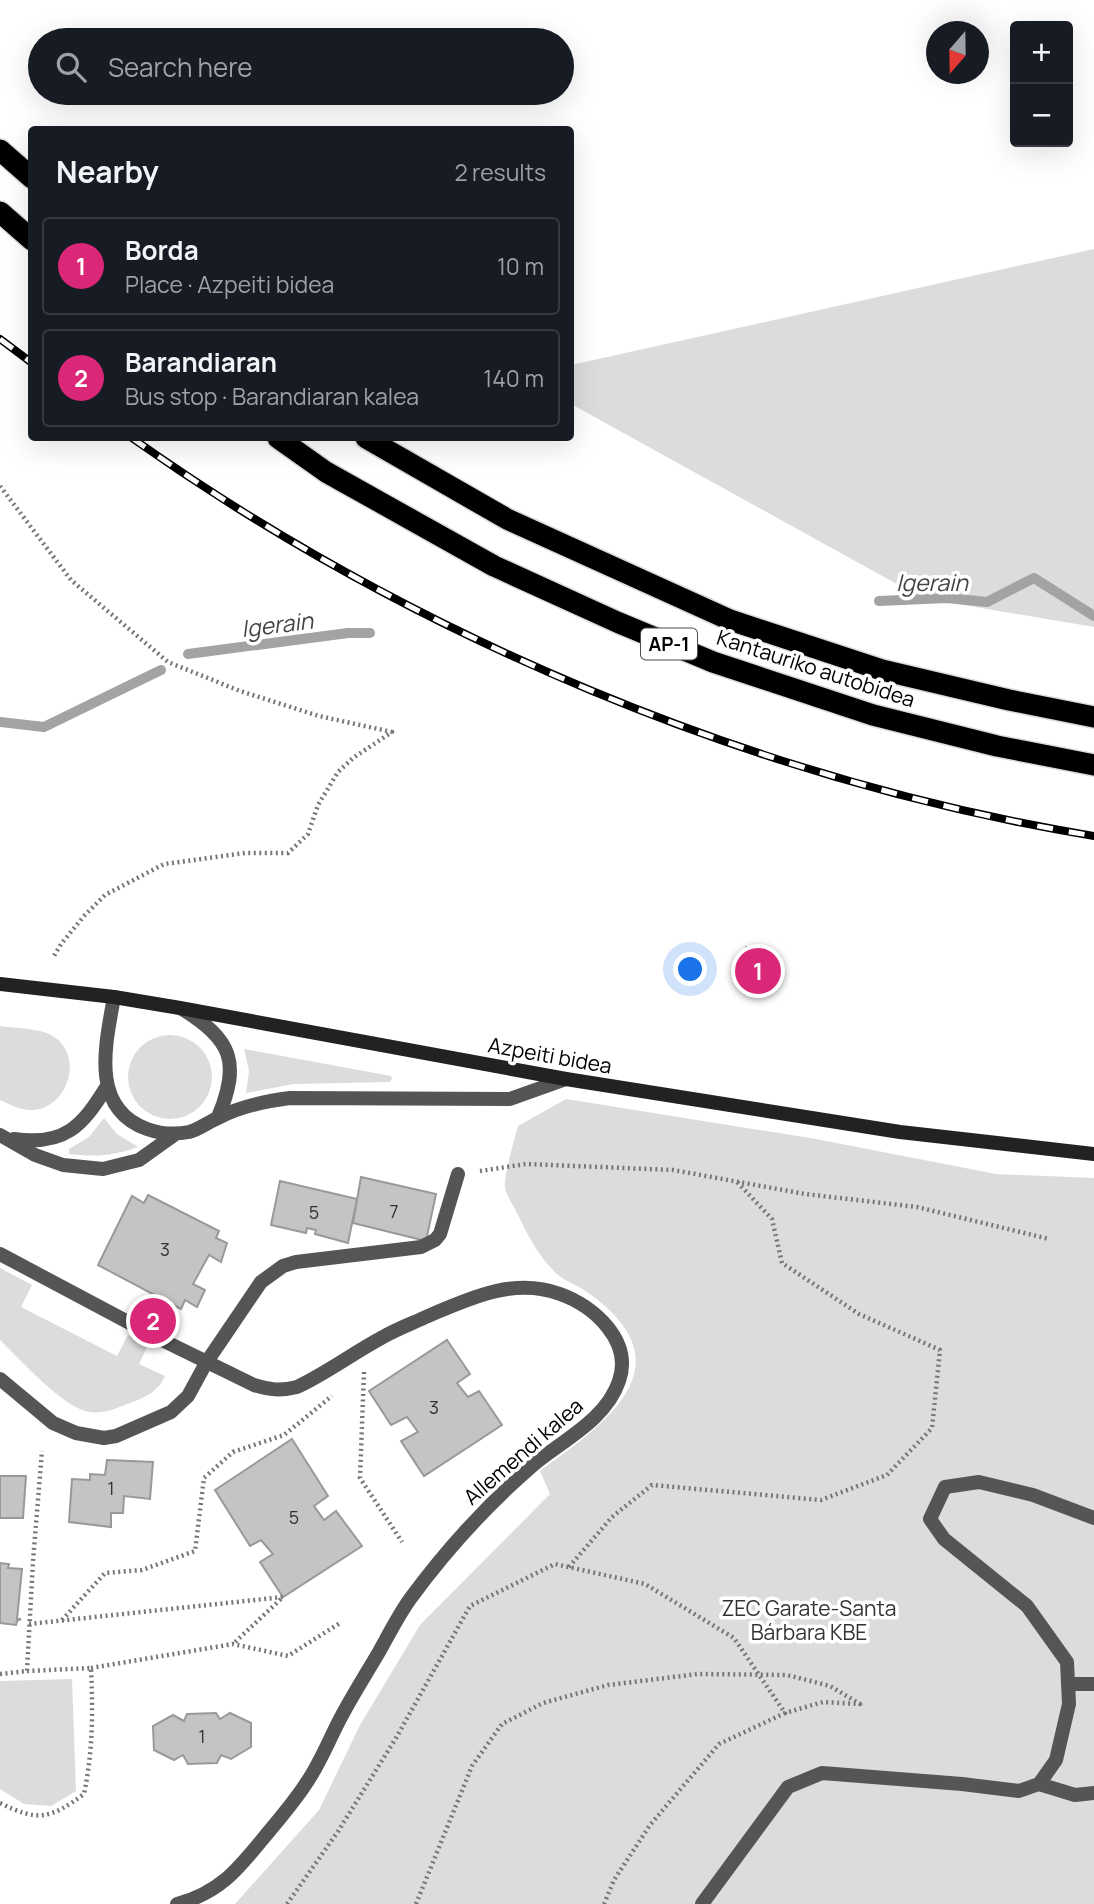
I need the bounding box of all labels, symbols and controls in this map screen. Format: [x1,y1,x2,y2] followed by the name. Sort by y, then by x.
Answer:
[926,21,989,84] north arrow
[1010,21,1073,147] map controls
[1010,21,1073,84] button: +
[28,28,574,105] search box
[52,48,90,86] icon: search
[108,49,253,85] text: Search here
[1010,84,1073,147] button: −
[56,151,159,192] text: Nearby
[454,156,546,188] text: 2 results
[125,232,199,268] text: Borda
[76,250,86,282] text: 1
[497,250,544,282] text: 10 m
[125,268,334,300] text: Place · Azpeiti bidea
[125,344,277,380] text: Barandiaran
[74,362,88,394] text: 2
[483,362,544,394] text: 140 m
[125,380,419,412] text: Bus stop · Barandiaran kalea
[896,566,969,598] water label: Igerain
[239,604,316,644] water label: Igerain
[713,623,919,713] street label: Kantauriko autobidea
[641,628,697,660] road number: AP-1
[735,945,781,997] pin: 1
[673,952,707,986] your location
[486,1030,614,1080] street label: Azpeiti bidea
[389,1199,399,1223] house number: 7
[309,1200,319,1224] house number: 5
[160,1237,170,1261] house number: 3
[130,1295,176,1347] pin: 2
[457,1391,589,1511] street label: Allemendi kalea
[429,1395,439,1419] house number: 3
[107,1476,115,1500] house number: 1
[289,1505,299,1529] house number: 5
[721,1594,897,1646] park label: ZEC Garate-Santa Bárbara KBE
[198,1724,206,1748] house number: 1

